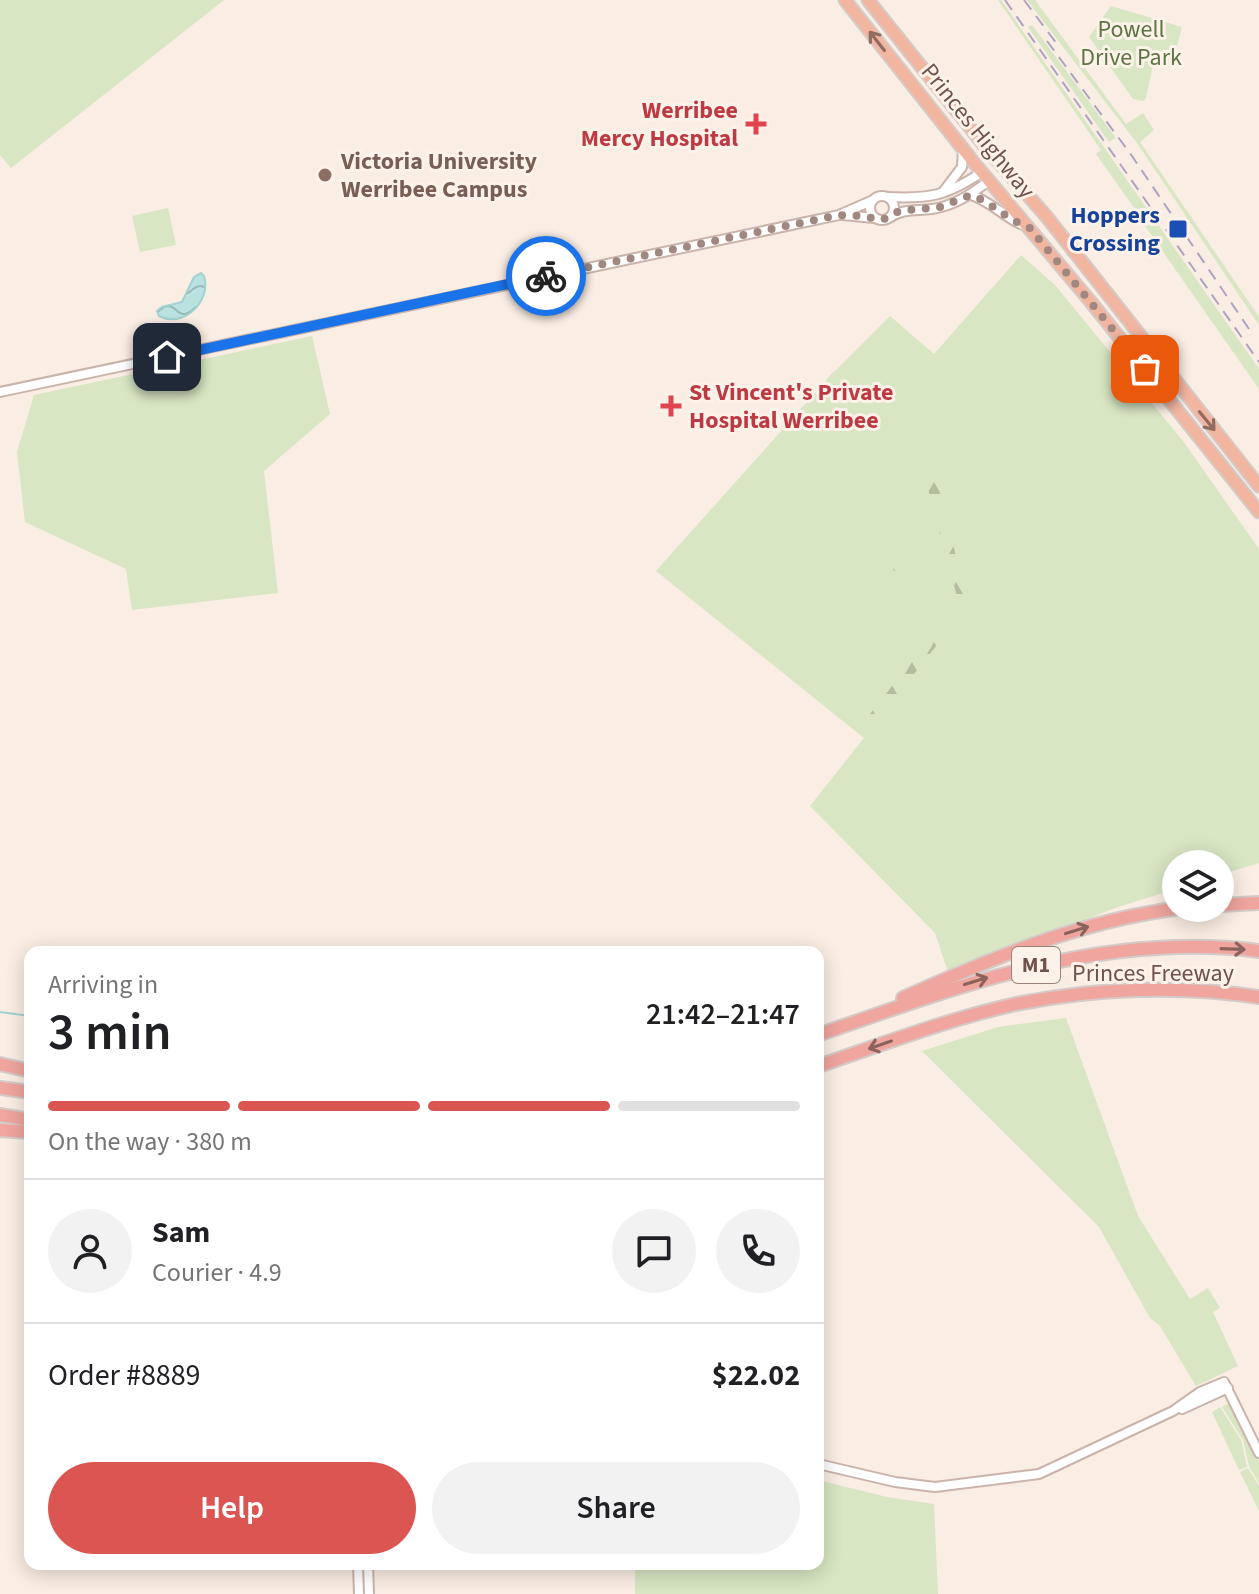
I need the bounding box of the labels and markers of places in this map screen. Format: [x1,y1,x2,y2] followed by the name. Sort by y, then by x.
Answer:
[581,93,738,156] place label: Werribee Mercy Hospital
[745,113,767,135] marker: Werribee Mercy Hospital
[340,144,538,207] place label: Victoria University Werribee Campus
[316,166,334,184] marker: Victoria University Werribee Campus
[1069,198,1160,261] place label: Hoppers Crossing
[1167,218,1189,240] marker: Hoppers Crossing
[133,323,201,391] pin
[1111,335,1179,403] pin
[689,375,893,438] place label: St Vincent's Private Hospital Werribee
[660,395,682,417] marker: St Vincent's Private Hospital Werribee

